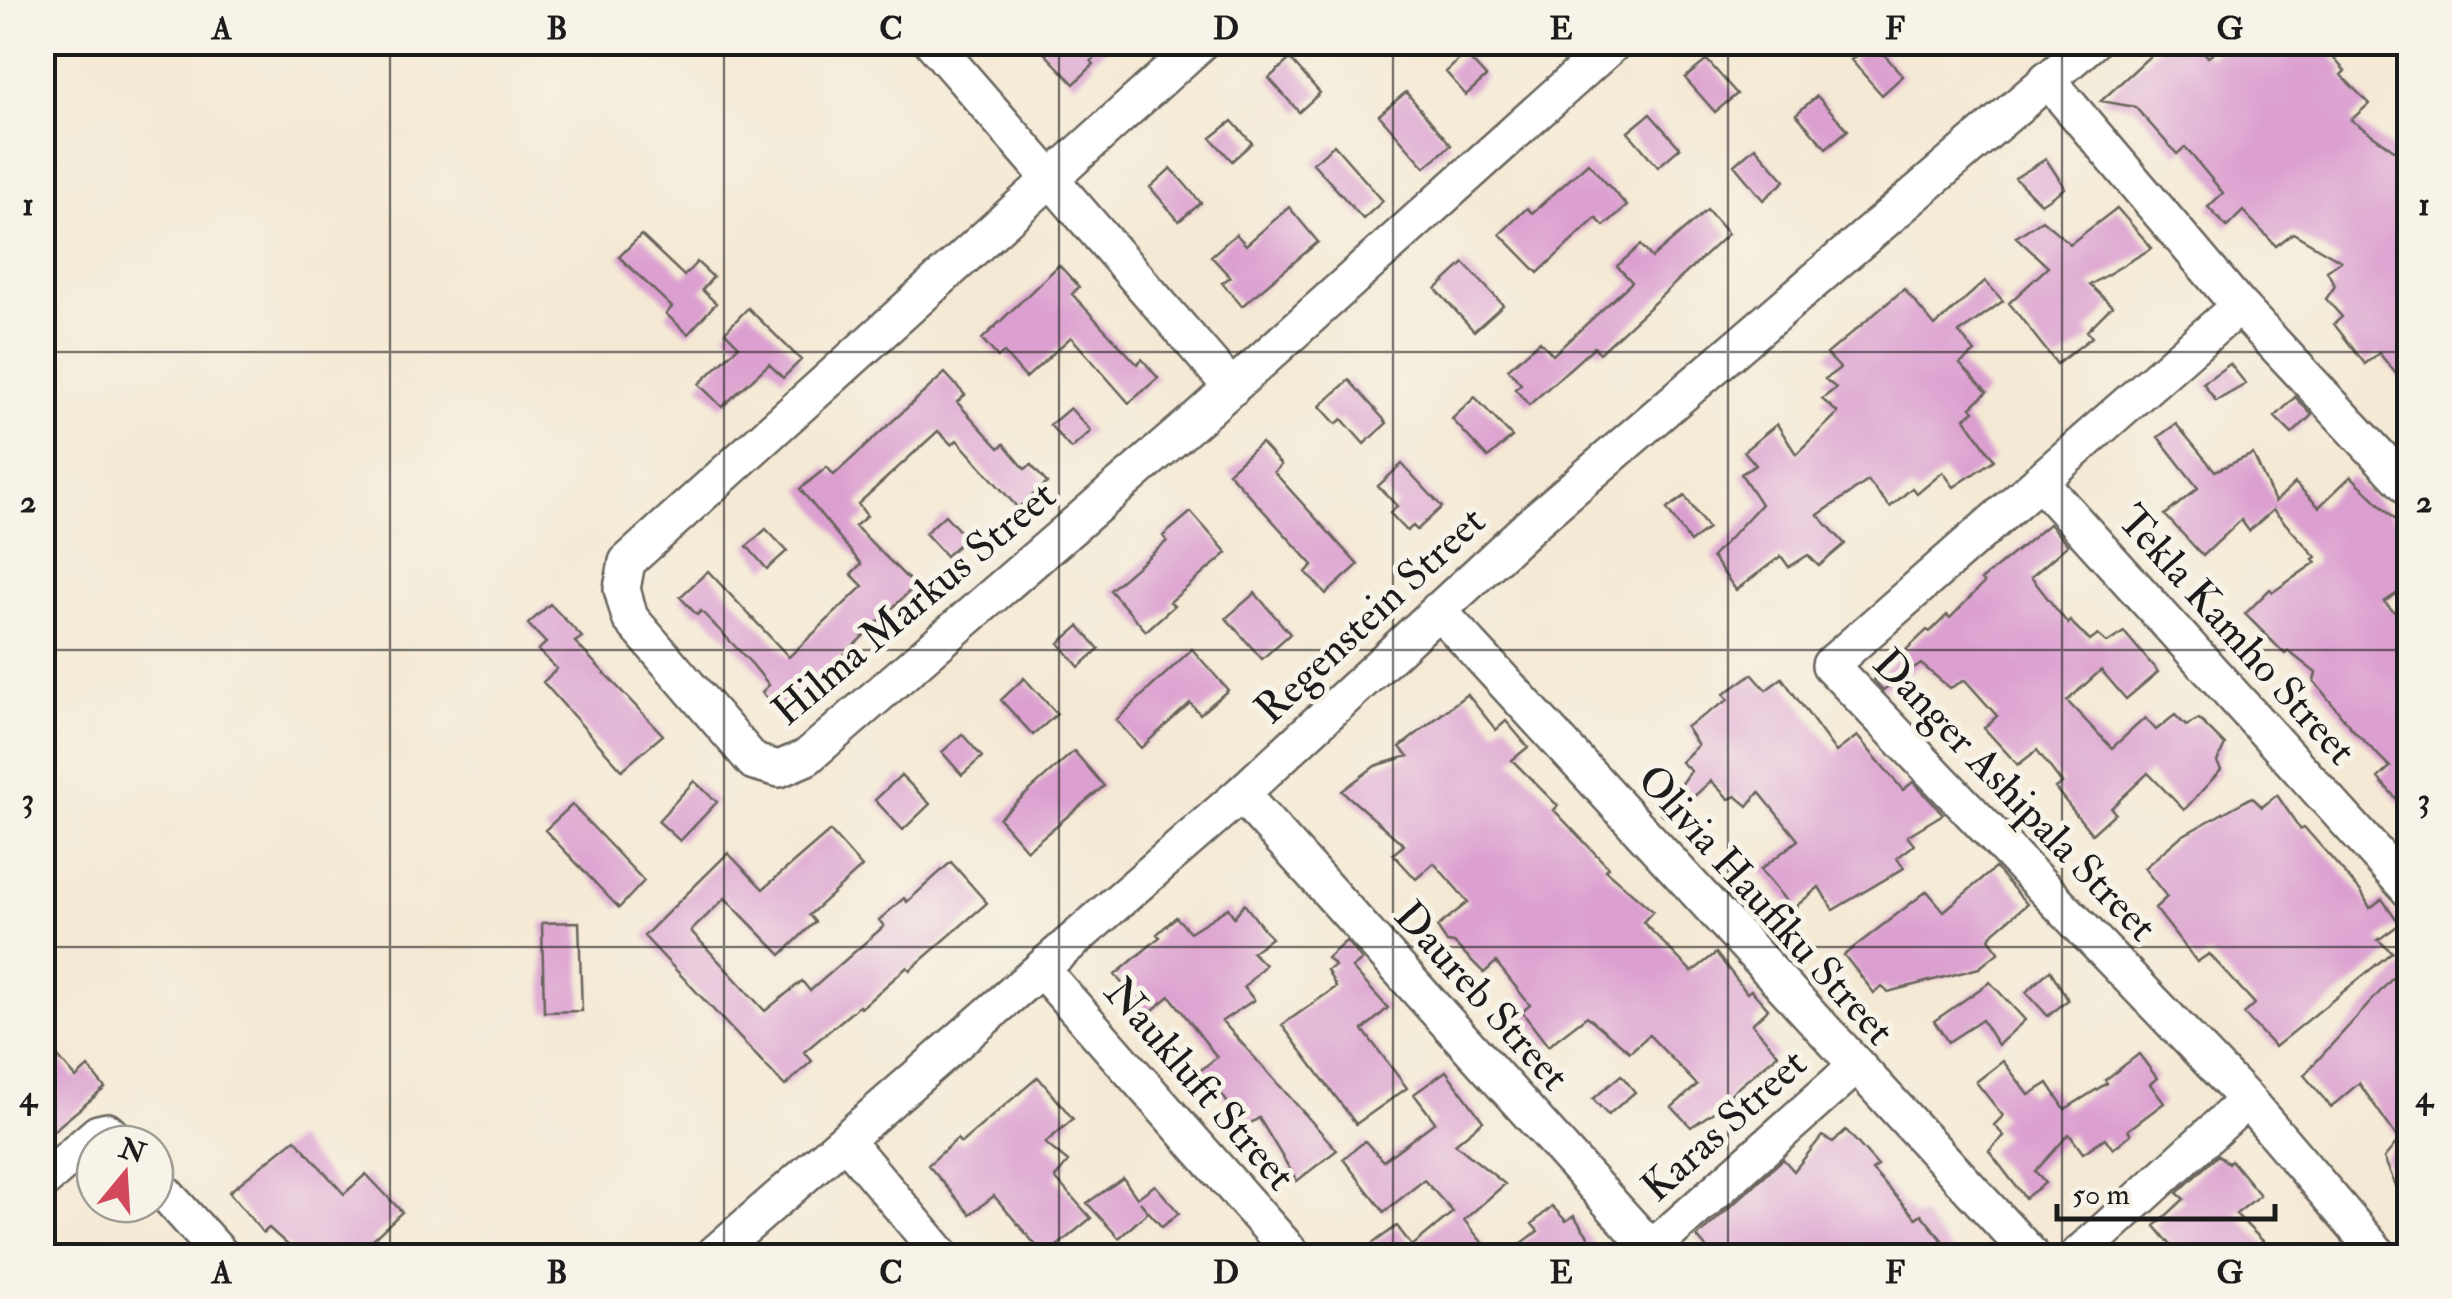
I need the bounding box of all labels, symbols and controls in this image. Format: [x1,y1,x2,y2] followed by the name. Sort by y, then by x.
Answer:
[210,9,233,49] text: A
[547,9,567,49] text: B
[879,9,903,49] text: C
[1213,9,1239,49] text: D
[1549,9,1573,49] text: E
[1885,9,1905,49] text: F
[2217,9,2244,49] text: G
[22,185,34,225] text: 1
[2418,185,2430,225] text: 1
[762,470,1067,737] street label: Hilma Markus Street
[20,482,36,522] text: 2
[2416,482,2432,522] text: 2
[2106,495,2367,776] street label: Tekla Kamho Street
[1245,496,1496,735] street label: Regenstein Street
[1862,638,2168,952] street label: Danger Ashipala Street
[1626,754,1905,1056] street label: Olivia Haufiku Street
[22,780,34,820] text: 3
[2418,780,2430,820] text: 3
[1383,891,1580,1102] street label: Daureb Street
[1093,967,1306,1202] street label: Naukluft Street
[1631,1038,1818,1213] street label: Karas Street
[18,1077,38,1117] text: 4
[2414,1077,2434,1117] text: 4
[75,1124,175,1224] north arrow
[114,1131,150,1172] text: N
[2057,1159,2274,1221] scale bar
[2072,1176,2130,1213] text: 50 m
[210,1253,233,1293] text: A
[547,1253,567,1293] text: B
[879,1253,903,1293] text: C
[1213,1253,1239,1293] text: D
[1549,1253,1573,1293] text: E
[1885,1253,1905,1293] text: F
[2217,1253,2244,1293] text: G

